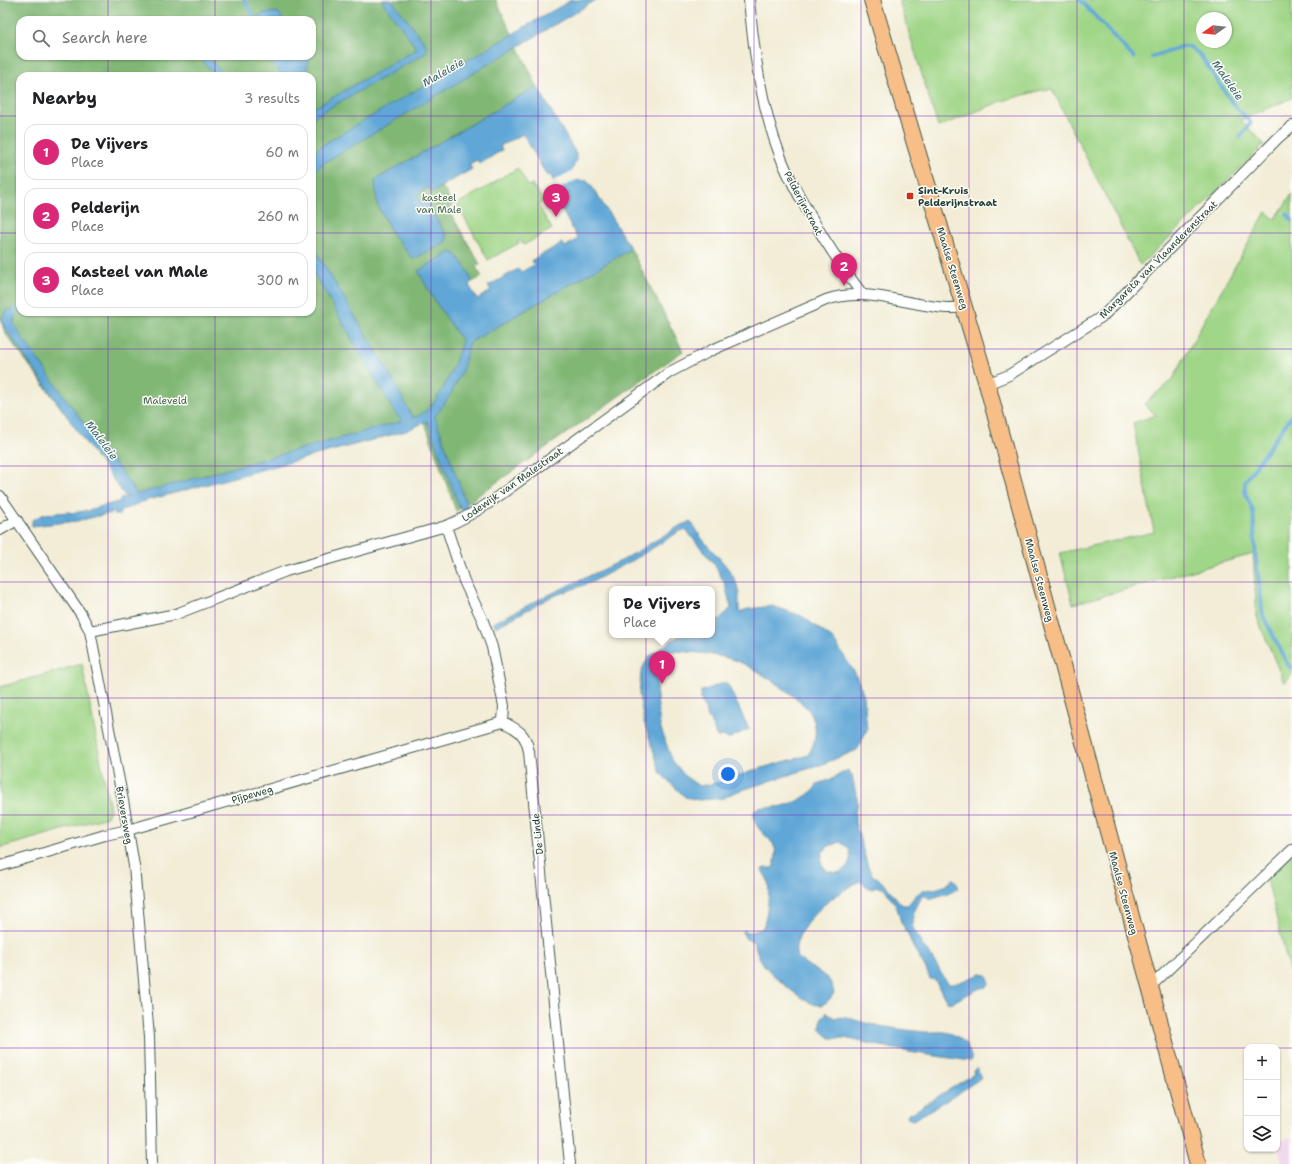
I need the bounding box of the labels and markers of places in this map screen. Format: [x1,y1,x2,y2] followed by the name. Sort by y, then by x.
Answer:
[543,184,569,217] pin: 3
[918,184,997,209] place label: Sint-Kruis Pelderijnstraat
[905,191,915,201] marker: Sint-Kruis Pelderijnstraat
[831,253,857,286] pin: 2
[649,651,675,684] pin: 1

